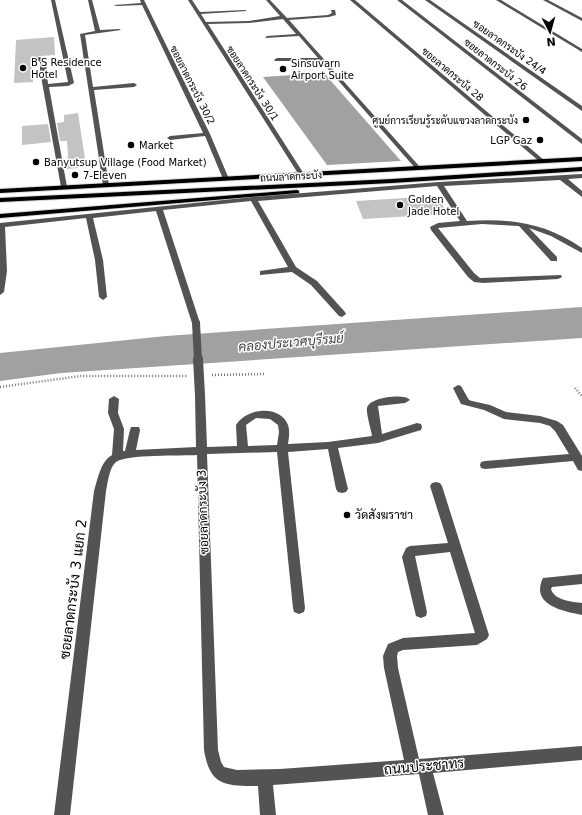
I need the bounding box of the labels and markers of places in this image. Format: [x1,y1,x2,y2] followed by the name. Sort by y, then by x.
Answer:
[31,57,102,80] place label: B S Residence Hotel
[291,58,354,81] place label: Sinsuvarn Airport Suite
[18,63,28,73] marker: B S Residence Hotel
[278,64,288,74] marker: Sinsuvarn Airport Suite
[372,113,518,128] place label: ศูนย์การเรียนรู้ระดับแขวงลาดกระบัง
[521,115,531,125] marker: ศูนย์การเรียนรู้ระดับแขวงลาดกระบัง
[490,135,532,146] place label: LGP Gaz
[535,135,545,145] marker: LGP Gaz
[126,140,136,150] marker: Market
[139,140,173,151] place label: Market
[31,157,41,167] marker: Banyutsup Village (Food Market)
[44,157,207,168] place label: Banyutsup Village (Food Market)
[70,170,80,180] marker: 7-Eleven
[83,170,127,181] place label: 7-Eleven
[407,194,459,217] place label: Golden Jade Hotel
[395,200,405,210] marker: Golden Jade Hotel
[355,508,413,522] place label: วัดสังฆราชา
[342,510,352,520] marker: วัดสังฆราชา

